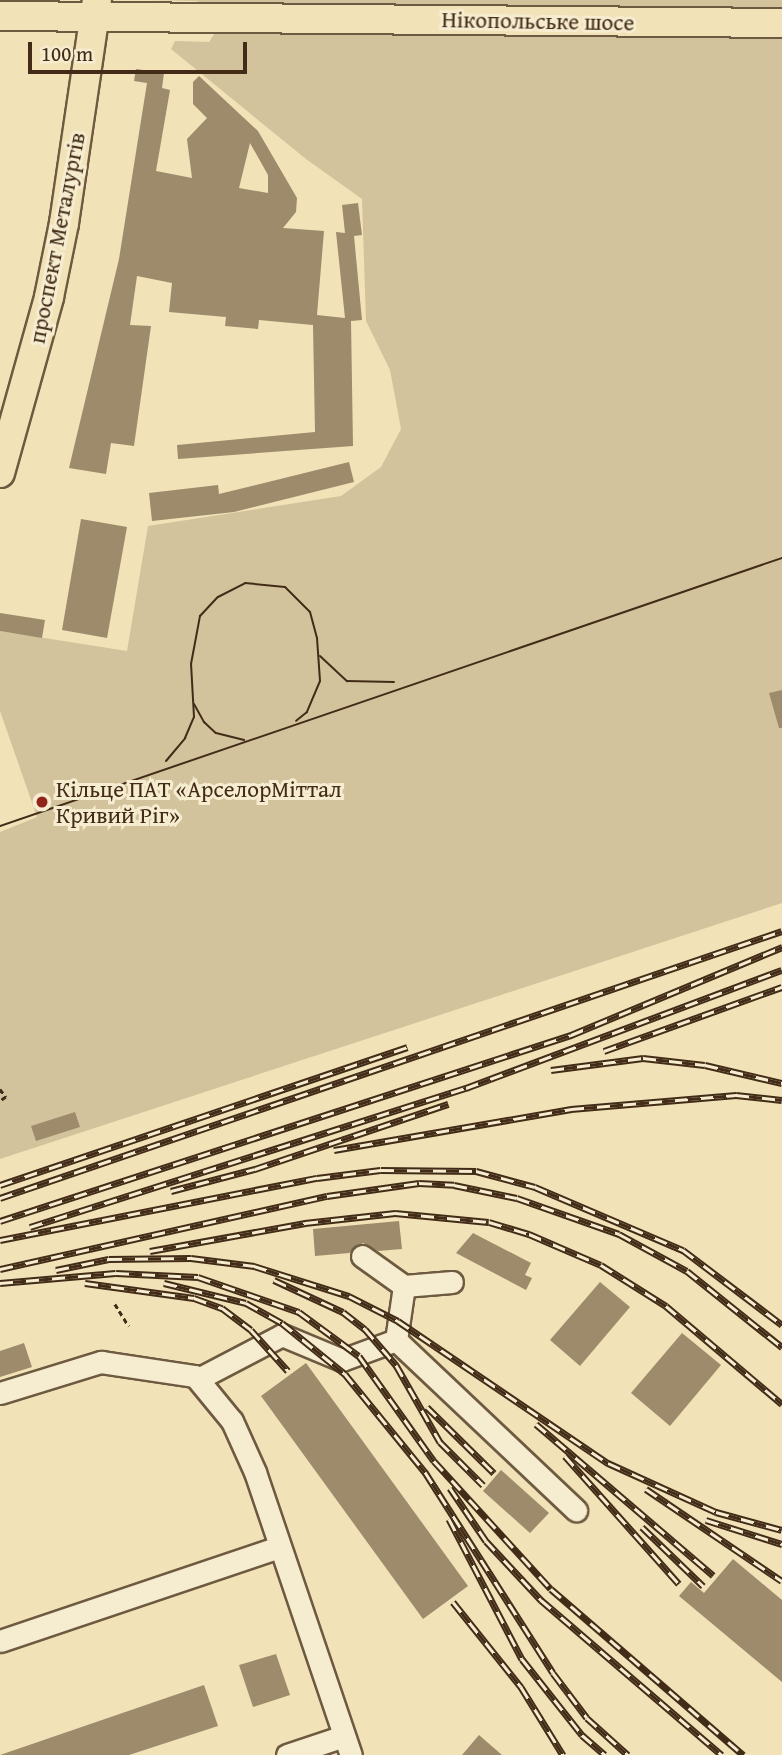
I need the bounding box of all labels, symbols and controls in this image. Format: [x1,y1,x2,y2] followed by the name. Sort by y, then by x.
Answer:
[441,6,635,36] street label: Нікопольське шосе
[32,28,250,72] scale bar
[41,38,93,69] text: 100 m
[23,130,91,346] street label: проспект Металургів
[56,775,342,829] place label: Кільце ПАТ «АрселорМіттал Кривий Ріг»
[34,794,50,810] marker: Кільце ПАТ «АрселорМіттал Кривий Ріг»

